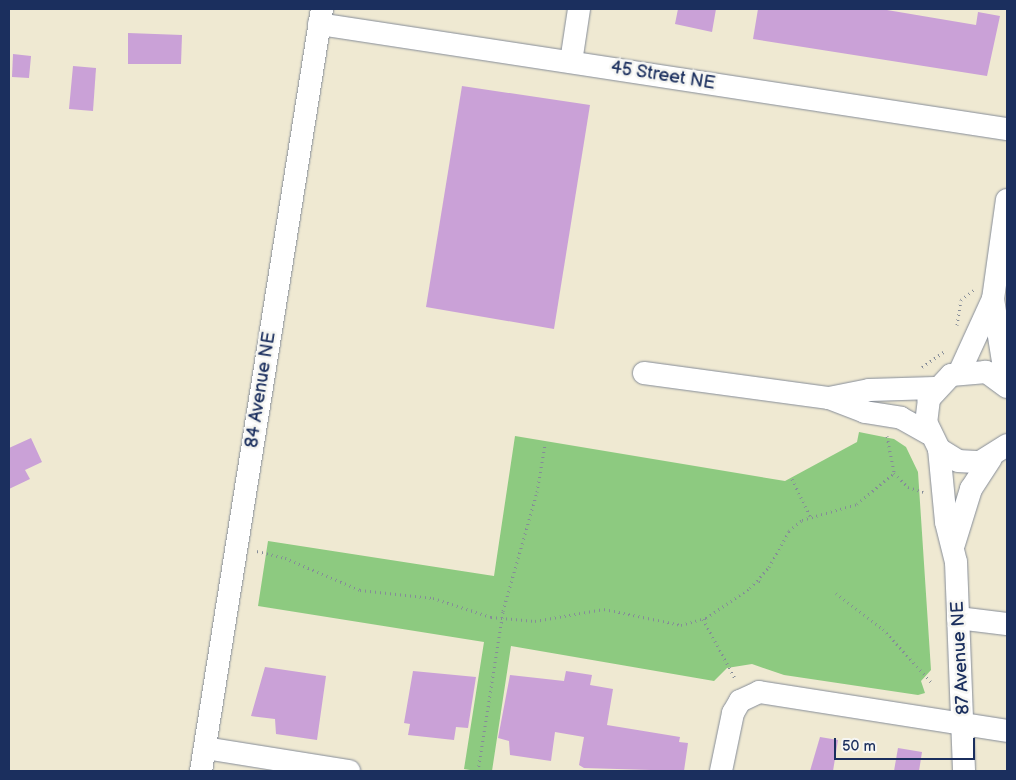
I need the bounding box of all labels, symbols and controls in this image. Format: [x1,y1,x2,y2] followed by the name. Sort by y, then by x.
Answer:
[609,57,717,95] street label: 45 Street NE
[241,331,281,449] street label: 84 Avenue NE
[947,600,975,716] street label: 87 Avenue NE
[836,728,977,760] scale bar
[842,737,876,756] text: 50 m

